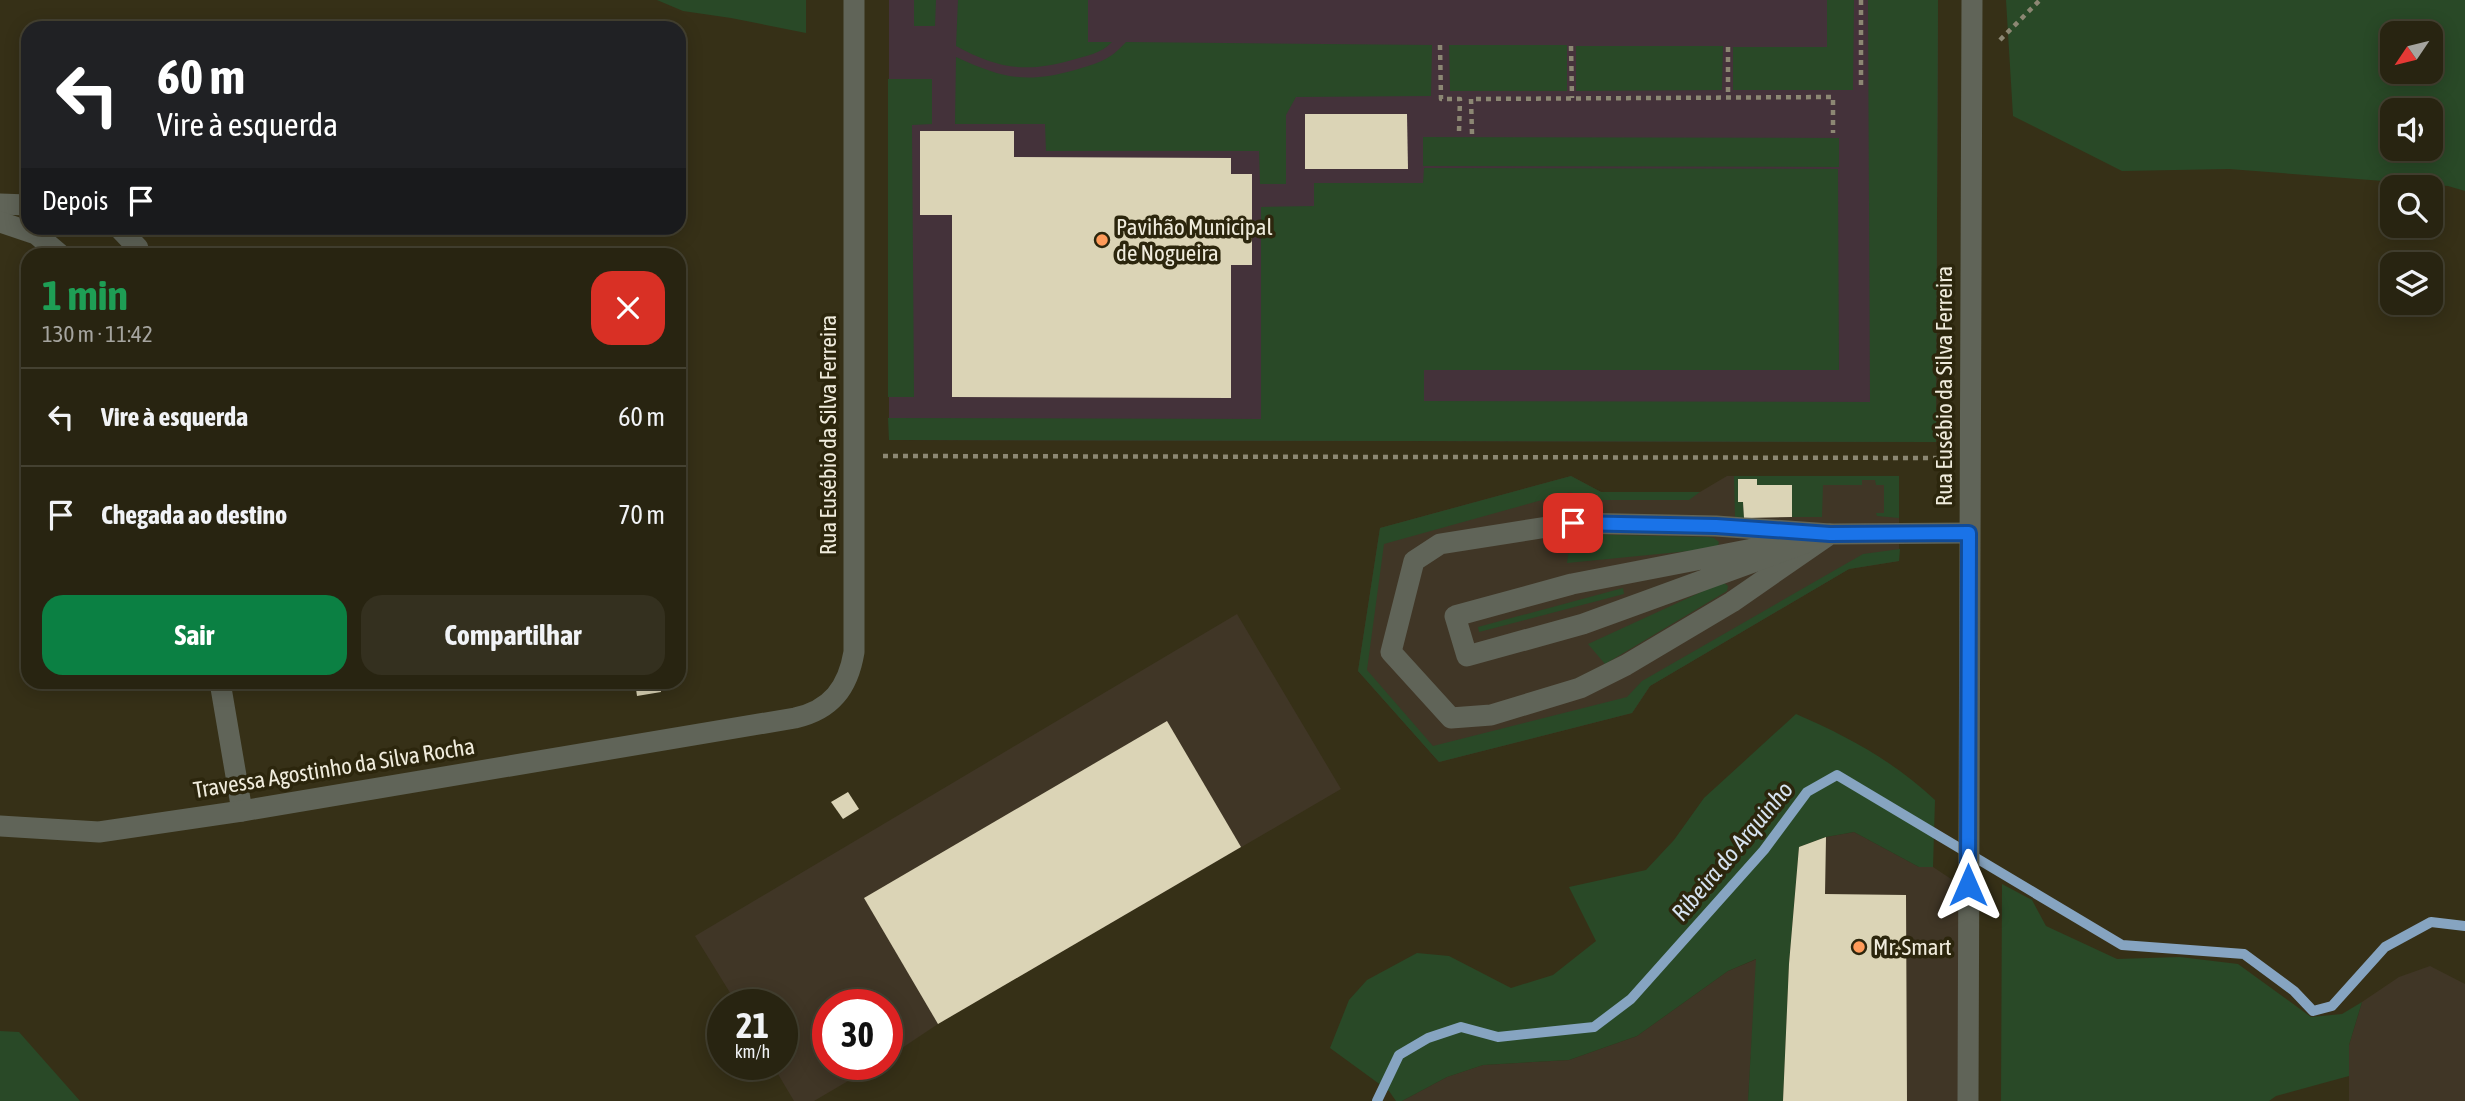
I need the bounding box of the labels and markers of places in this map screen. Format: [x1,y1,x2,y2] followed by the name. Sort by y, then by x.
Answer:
[1116,214,1273,266] place label: Pavihão Municipal de Nogueira
[1094,232,1110,248] marker: Pavihão Municipal de Nogueira
[1543,493,1603,553] pin
[1873,934,1952,960] place label: Mr. Smart
[1851,939,1867,955] marker: Mr. Smart

